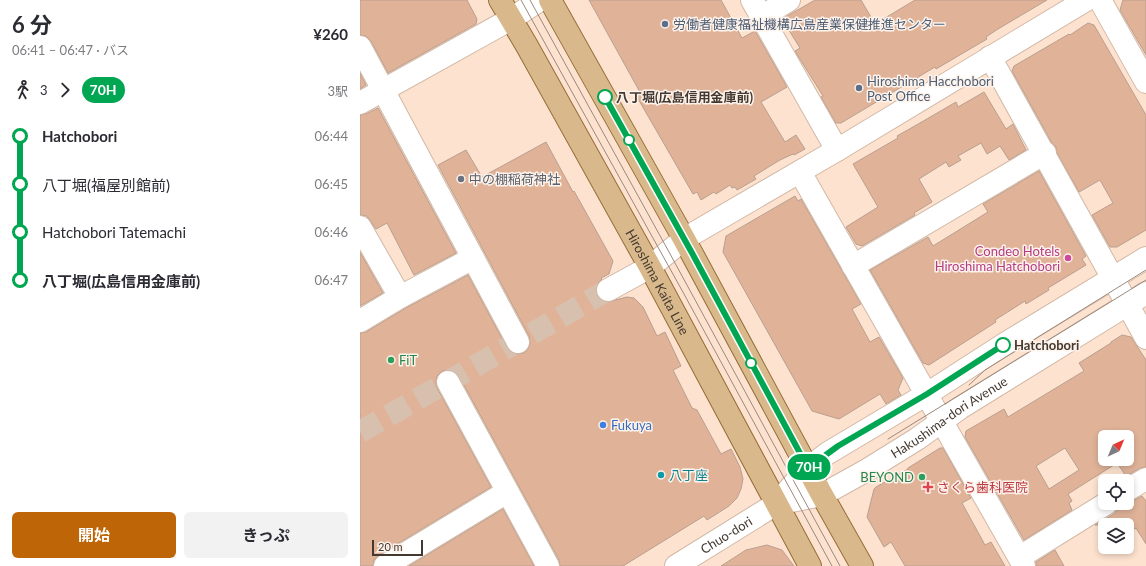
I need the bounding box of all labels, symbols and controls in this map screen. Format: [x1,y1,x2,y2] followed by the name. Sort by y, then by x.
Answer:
[12,11,52,38] text: 6 分
[673,16,946,32] place label: 労働者健康福祉機構広島産業保健推進センター
[660,19,670,29] marker: 労働者健康福祉機構広島産業保健推進センター
[313,25,348,43] text: ¥260
[12,42,129,58] text: 06:41 – 06:47 · バス
[867,73,994,104] place label: Hiroshima Hacchobori Post Office
[12,79,34,101] icon: walk
[54,79,76,101] icon: forward
[90,81,117,98] text: 70H
[40,82,48,98] text: 3
[327,83,348,99] text: 3駅
[854,83,864,93] marker: Hiroshima Hacchobori Post Office
[597,89,613,105] marker: 八丁堀(広島信用金庫前)
[616,89,754,105] place label: 八丁堀(広島信用金庫前)
[42,127,117,145] text: Hatchobori
[315,128,348,144] text: 06:44
[623,134,635,146] unlabelled marker
[469,171,560,187] place label: 中の棚稲荷神社
[456,174,466,184] marker: 中の棚稲荷神社
[42,176,170,194] text: 八丁堀(福屋別館前)
[315,176,348,192] text: 06:45
[42,223,186,241] text: Hatchobori Tatemachi
[315,224,348,240] text: 06:46
[622,226,693,338] street label: Hiroshima Kaita Line
[935,243,1060,274] place label: Condeo Hotels Hiroshima Hatchobori
[1063,253,1073,263] marker: Condeo Hotels Hiroshima Hatchobori
[42,272,200,290] text: 八丁堀(広島信用金庫前)
[315,272,348,288] text: 06:47
[995,337,1011,353] marker: Hatchobori
[1014,337,1079,353] place label: Hatchobori
[399,352,417,368] place label: FiT
[386,355,396,365] marker: FiT
[745,357,757,369] unlabelled marker
[888,373,1010,461] street label: Hakushima-dori Avenue
[611,417,652,433] place label: Fukuya
[598,420,608,430] marker: Fukuya
[1098,430,1134,466] north arrow
[1098,430,1134,554] map controls
[786,454,832,480] line badge: 70H
[795,458,823,475] text: 70H
[669,467,708,483] place label: 八丁座
[860,469,914,485] place label: BEYOND
[656,470,666,480] marker: 八丁座
[917,472,927,482] marker: BEYOND
[1098,474,1134,510] button: locate
[937,479,1028,495] place label: さくら歯科医院
[922,481,934,493] marker: さくら歯科医院
[12,512,176,558] button: 開始
[184,512,348,558] button: きっぷ
[697,513,755,557] street label: Chuo-dori
[1098,518,1134,554] button: layers
[372,538,423,557] scale bar
[378,540,403,553] text: 20 m

